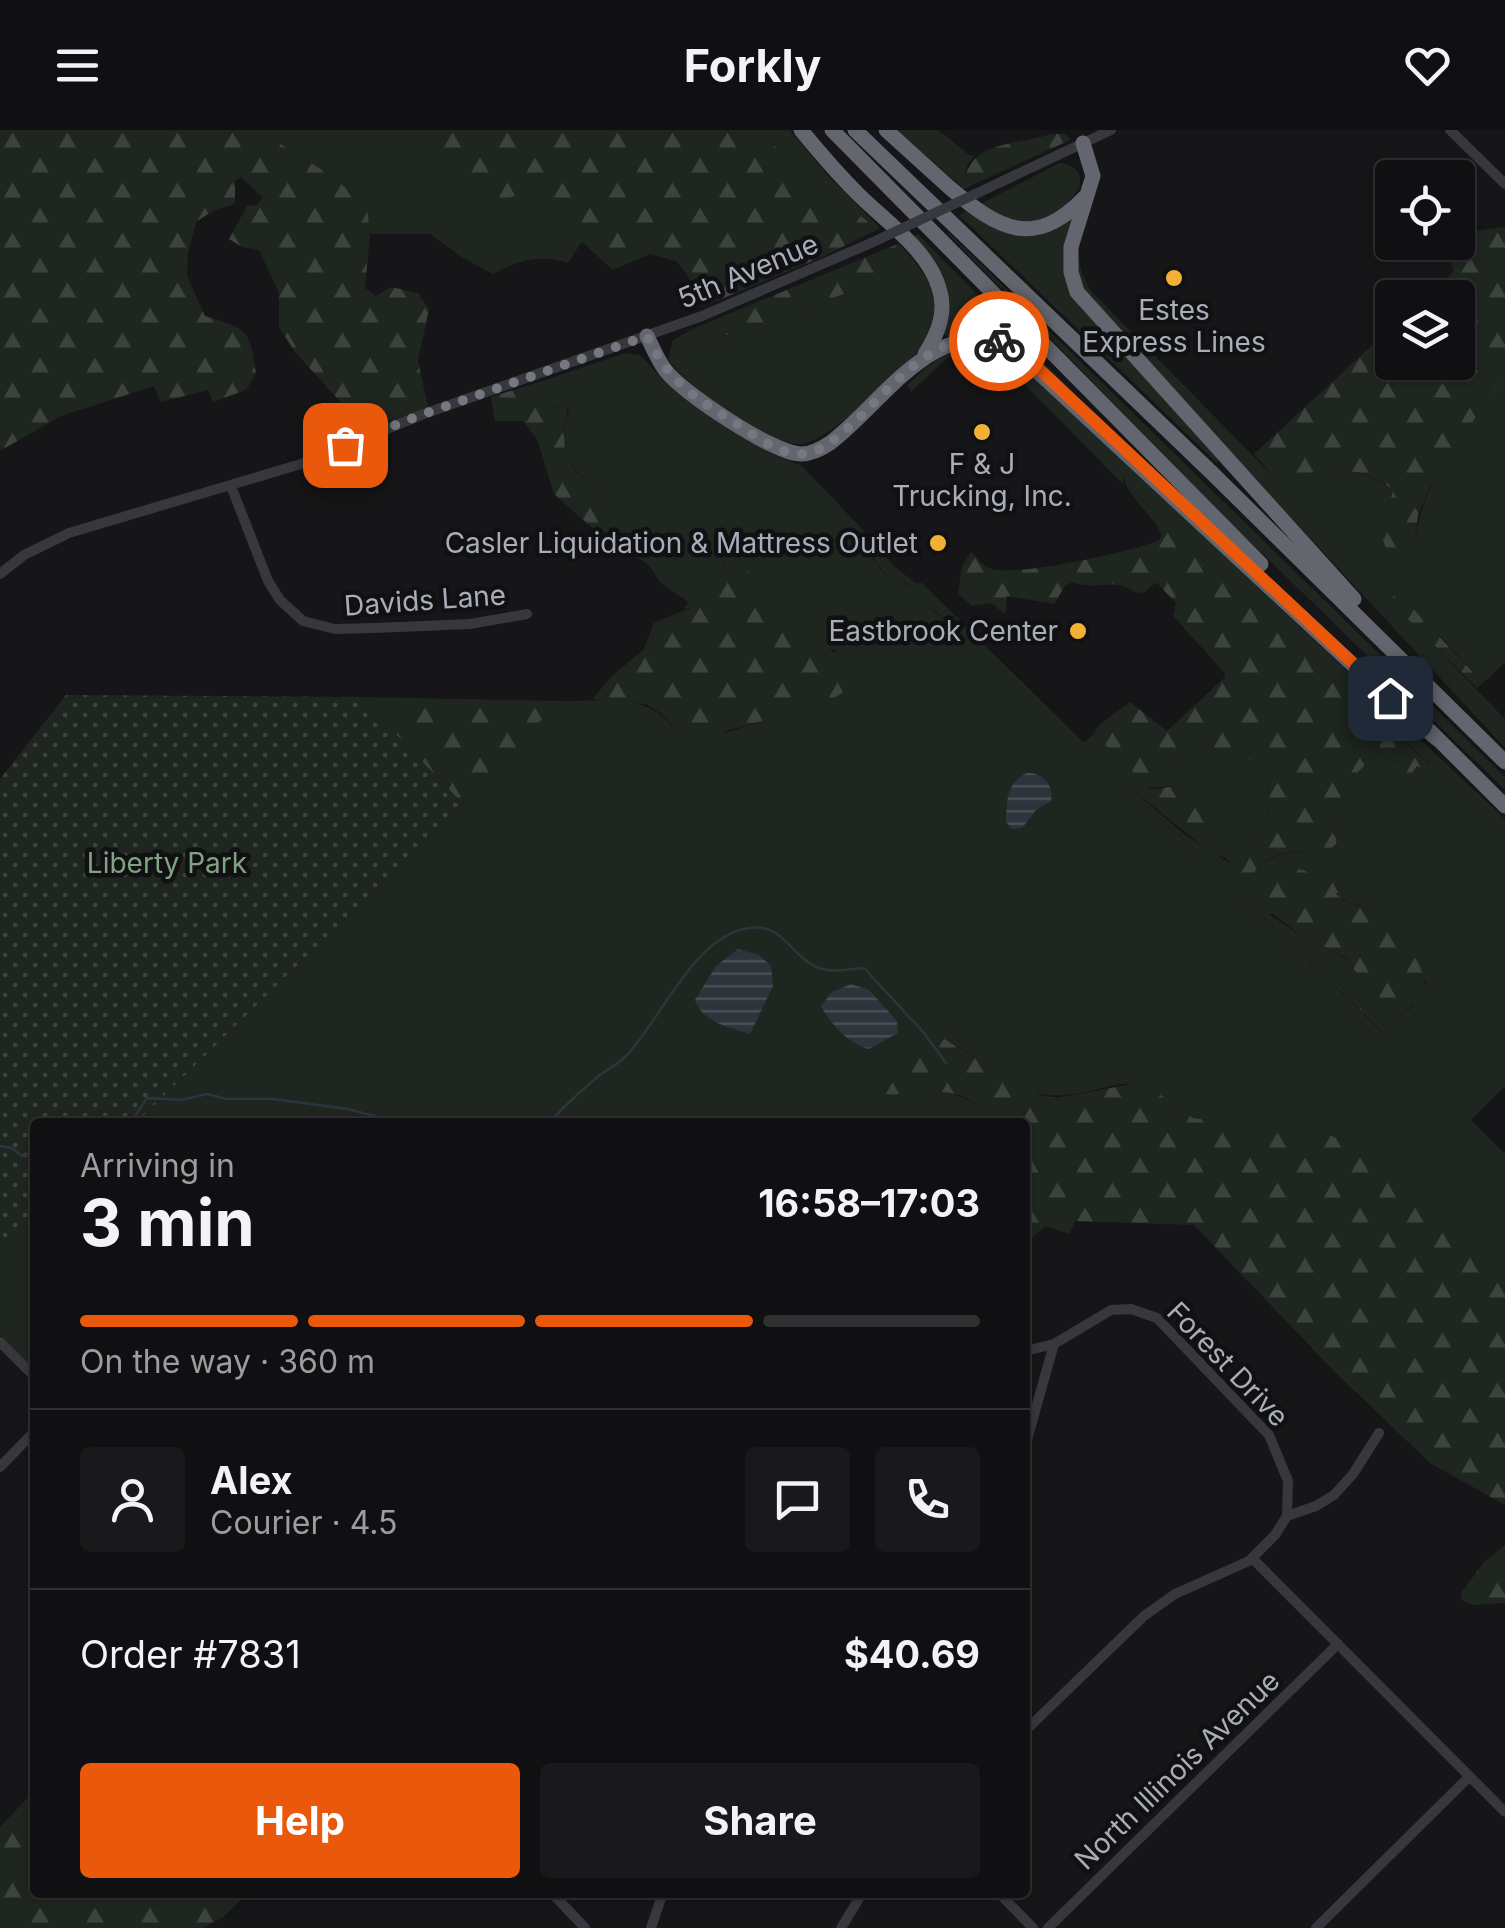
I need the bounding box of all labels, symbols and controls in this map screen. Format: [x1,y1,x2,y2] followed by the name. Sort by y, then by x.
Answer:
[50,38,105,93] icon: menu
[684,38,821,93] text: Forkly
[1400,38,1455,93] icon: heart
[1375,160,1475,380] map controls
[1375,160,1475,260] button: locate
[673,226,823,316] street label: 5th Avenue
[1163,267,1185,289] marker: Estes Express Lines
[1375,280,1475,380] button: layers
[949,291,1049,391] courier
[1082,293,1266,359] place label: Estes Express Lines
[972,314,1027,369] icon: bike
[303,403,388,488] pin
[318,418,373,473] icon: bag
[971,421,993,443] marker: F & J Trucking, Inc.
[892,447,1072,513] place label: F & J Trucking, Inc.
[445,526,918,560] place label: Casler Liquidation & Mattress Outlet
[927,532,949,554] marker: Casler Liquidation & Mattress Outlet
[343,577,507,623] street label: Davids Lane
[828,614,1058,648] place label: Eastbrook Center
[1067,620,1089,642] marker: Eastbrook Center
[1348,656,1433,741] pin
[1363,671,1418,726] icon: home
[87,846,247,880] park label: Liberty Park
[80,1146,235,1185] text: Arriving in
[758,1180,980,1226] text: 16:58–17:03
[80,1183,255,1262] text: 3 min
[1160,1295,1296,1433] street label: Forest Drive
[80,1342,375,1381] text: On the way · 360 m
[80,1447,185,1552] button: person
[745,1447,850,1552] button: chat
[875,1447,980,1552] button: phone
[210,1457,293,1503] text: Alex
[210,1503,398,1542] text: Courier · 4.5
[80,1631,301,1677] text: Order #7831
[844,1631,980,1677] text: $40.69
[1068,1663,1286,1877] street label: North Illinois Avenue
[80,1763,520,1878] button: Help
[540,1763,980,1878] button: Share

